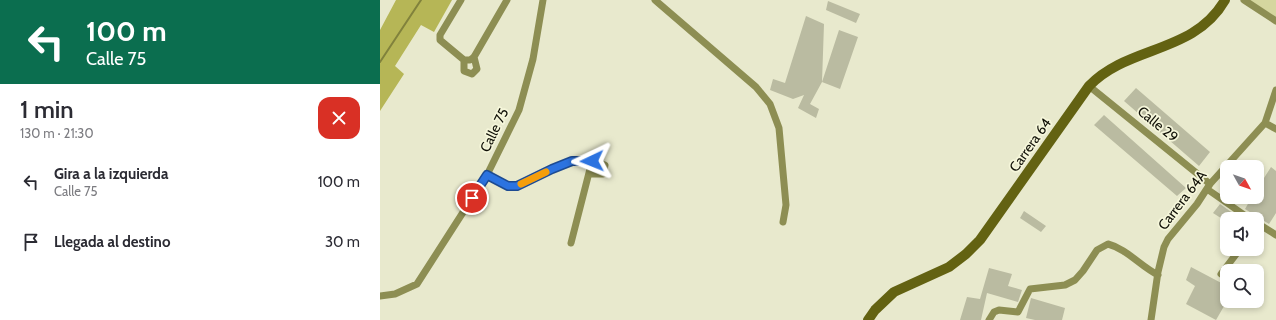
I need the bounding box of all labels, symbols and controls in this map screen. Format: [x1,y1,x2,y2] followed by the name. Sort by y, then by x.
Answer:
[86,14,167,48] text: 100 m
[20,16,72,68] icon: left
[86,48,146,70] text: Calle 75
[20,95,74,124] text: 1 min
[318,97,360,139] button: close
[1134,102,1182,146] street label: Calle 29
[476,105,512,155] street label: Calle 75
[1005,115,1055,175] street label: Carrera 64
[20,125,93,141] text: 130 m · 21:30
[571,140,613,182] position arrow
[1220,160,1264,204] north arrow
[1220,160,1264,308] map controls
[54,165,168,183] text: Gira a la izquierda
[1154,166,1210,233] street label: Carrera 64A
[20,171,42,193] icon: left
[318,173,360,191] text: 100 m
[455,181,489,215] pin
[54,183,97,199] text: Calle 75
[461,187,483,209] icon: arrive
[1220,212,1264,256] button: sound
[20,231,42,253] icon: arrive
[54,233,170,251] text: Llegada al destino
[325,233,360,251] text: 30 m
[1220,264,1264,308] button: search

